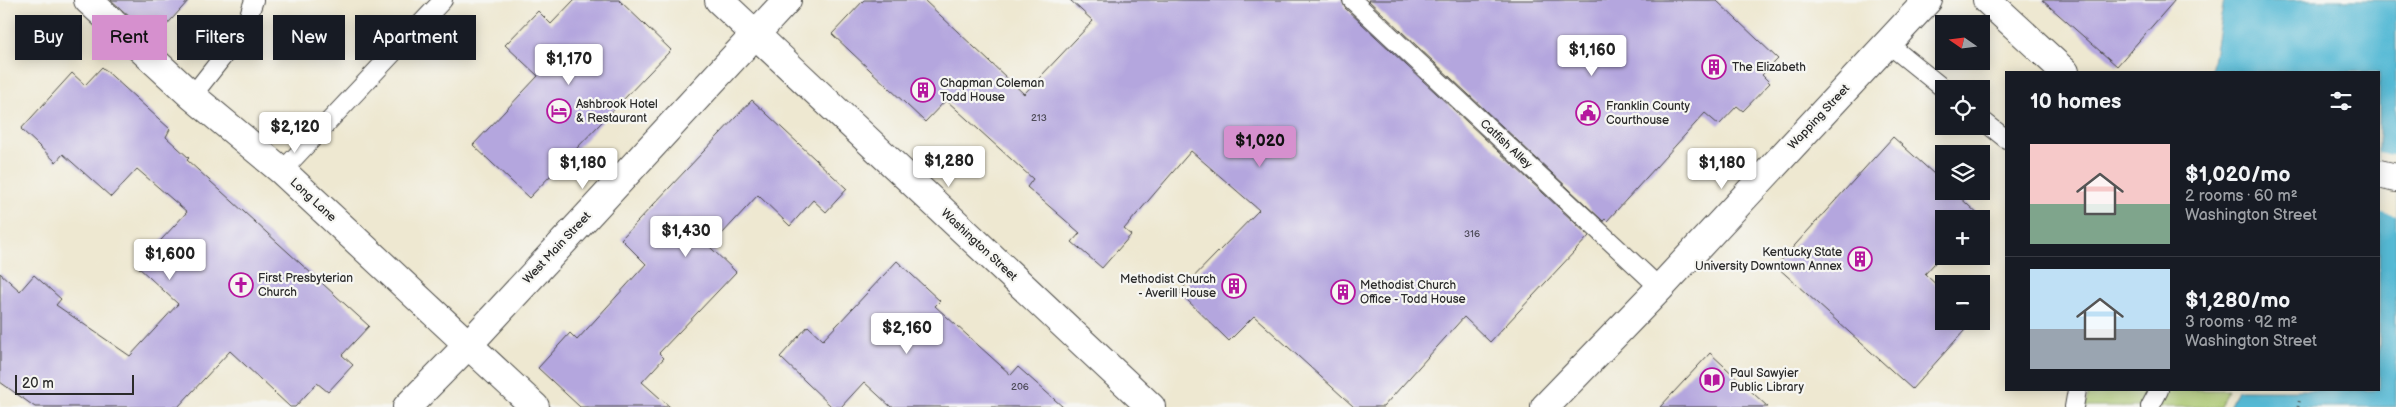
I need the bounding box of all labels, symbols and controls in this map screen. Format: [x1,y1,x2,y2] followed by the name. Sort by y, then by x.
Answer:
[15,15,82,60] chip: Buy
[92,15,167,60] chip: Rent
[177,15,263,60] chip: Filters
[273,15,345,60] chip: New
[355,15,476,60] chip: Apartment
[1935,15,1990,70] north arrow
[1935,15,1990,330] map controls
[1551,34,1633,77] pin: $1,160
[1568,41,1616,60] text: $1,160
[528,44,610,86] pin: $1,170
[546,50,592,69] text: $1,170
[1701,54,1727,80] building icon: The Elizabeth
[1732,60,1806,75] place label: The Elizabeth
[940,76,1044,105] place label: Chapman Coleman Todd House
[910,77,936,103] building icon: Chapman Coleman Todd House
[1935,80,1990,135] button: locate
[1785,81,1853,153] street label: Wapping Street
[2327,87,2355,115] icon: filters
[2030,89,2121,114] text: 10 homes
[576,97,658,126] place label: Ashbrook Hotel & Restaurant
[546,98,572,124] hotel icon: Ashbrook Hotel & Restaurant
[1606,99,1691,128] place label: Franklin County Courthouse
[1575,100,1601,126] public building icon: Franklin County Courthouse
[254,112,336,154] pin: $2,120
[1031,112,1047,124] house number: 213
[1477,116,1536,172] street label: Catfish Alley
[270,118,320,137] text: $2,120
[1219,126,1301,168] pin: $1,020
[1235,132,1285,151] text: $1,020
[1935,145,1990,200] button: layers
[908,146,990,188] pin: $1,280
[542,148,624,190] pin: $1,180
[1681,148,1763,190] pin: $1,180
[924,152,974,171] text: $1,280
[559,154,607,173] text: $1,180
[1698,154,1746,173] text: $1,180
[2185,162,2290,187] text: $1,020/mo
[2070,164,2130,224] icon: home
[287,175,339,225] street label: Long Lane
[2185,187,2298,206] text: 2 rooms · 60 m²
[938,206,1021,284] street label: Washington Street
[2185,206,2317,225] text: Washington Street
[520,209,594,287] street label: West Main Street
[1935,210,1990,265] button: +
[645,216,727,258] pin: $1,430
[661,222,711,241] text: $1,430
[1464,228,1480,240] house number: 316
[129,238,211,281] pin: $1,600
[145,245,195,264] text: $1,600
[1695,245,1842,274] place label: Kentucky State University Downtown Annex
[1847,246,1873,272] building icon: Kentucky State University Downtown Annex
[258,271,353,300] place label: First Presbyterian Church
[228,272,254,298] church icon: First Presbyterian Church
[1120,272,1216,301] place label: Methodist Church - Averill House
[1221,273,1247,299] building icon: Methodist Church - Averill House
[1935,275,1990,330] button: −
[1360,278,1466,307] place label: Methodist Church Office - Todd House
[1330,279,1356,305] building icon: Methodist Church Office - Todd House
[2185,288,2290,313] text: $1,280/mo
[2070,289,2130,349] icon: home
[866,312,948,355] pin: $2,160
[2185,313,2298,332] text: 3 rooms · 92 m²
[882,319,932,338] text: $2,160
[2185,332,2317,351] text: Washington Street
[1730,366,1804,395] place label: Paul Sawyier Public Library
[1699,367,1725,393] library icon: Paul Sawyier Public Library
[15,372,134,395] scale bar
[22,375,54,392] text: 20 m
[1011,381,1029,393] house number: 206

